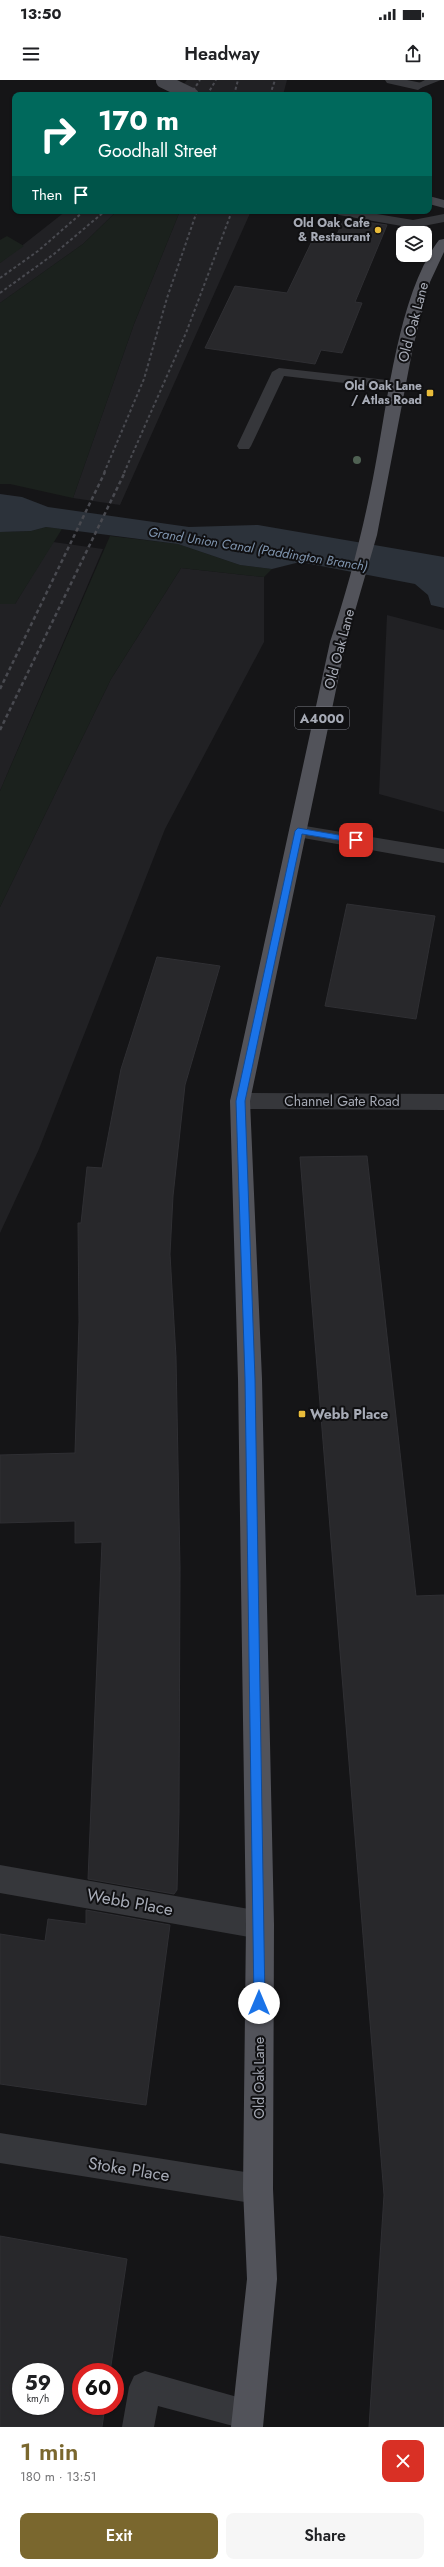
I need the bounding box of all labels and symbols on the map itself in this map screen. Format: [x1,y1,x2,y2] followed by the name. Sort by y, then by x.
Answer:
[293,214,370,246] place label: Old Oak Cafe & Restaurant
[373,225,383,235] marker: Old Oak Cafe & Restaurant
[393,280,433,364] street label: Old Oak Lane
[344,377,422,409] place label: Old Oak Lane / Atlas Road
[425,388,435,398] marker: Old Oak Lane / Atlas Road
[147,522,369,576] water label: Grand Union Canal (Paddington Branch)
[319,607,359,691] street label: Old Oak Lane
[295,707,349,729] road number: A4000
[339,823,373,857] pin
[284,1091,400,1111] street label: Channel Gate Road
[310,1404,388,1424] place label: Webb Place
[297,1409,307,1419] marker: Webb Place
[85,1883,175,1921] street label: Webb Place
[238,1982,280,2024] position arrow
[249,2037,269,2119] street label: Old Oak Lane
[87,2151,172,2187] street label: Stoke Place
[72,2363,124,2415] speed limit sign: 60

